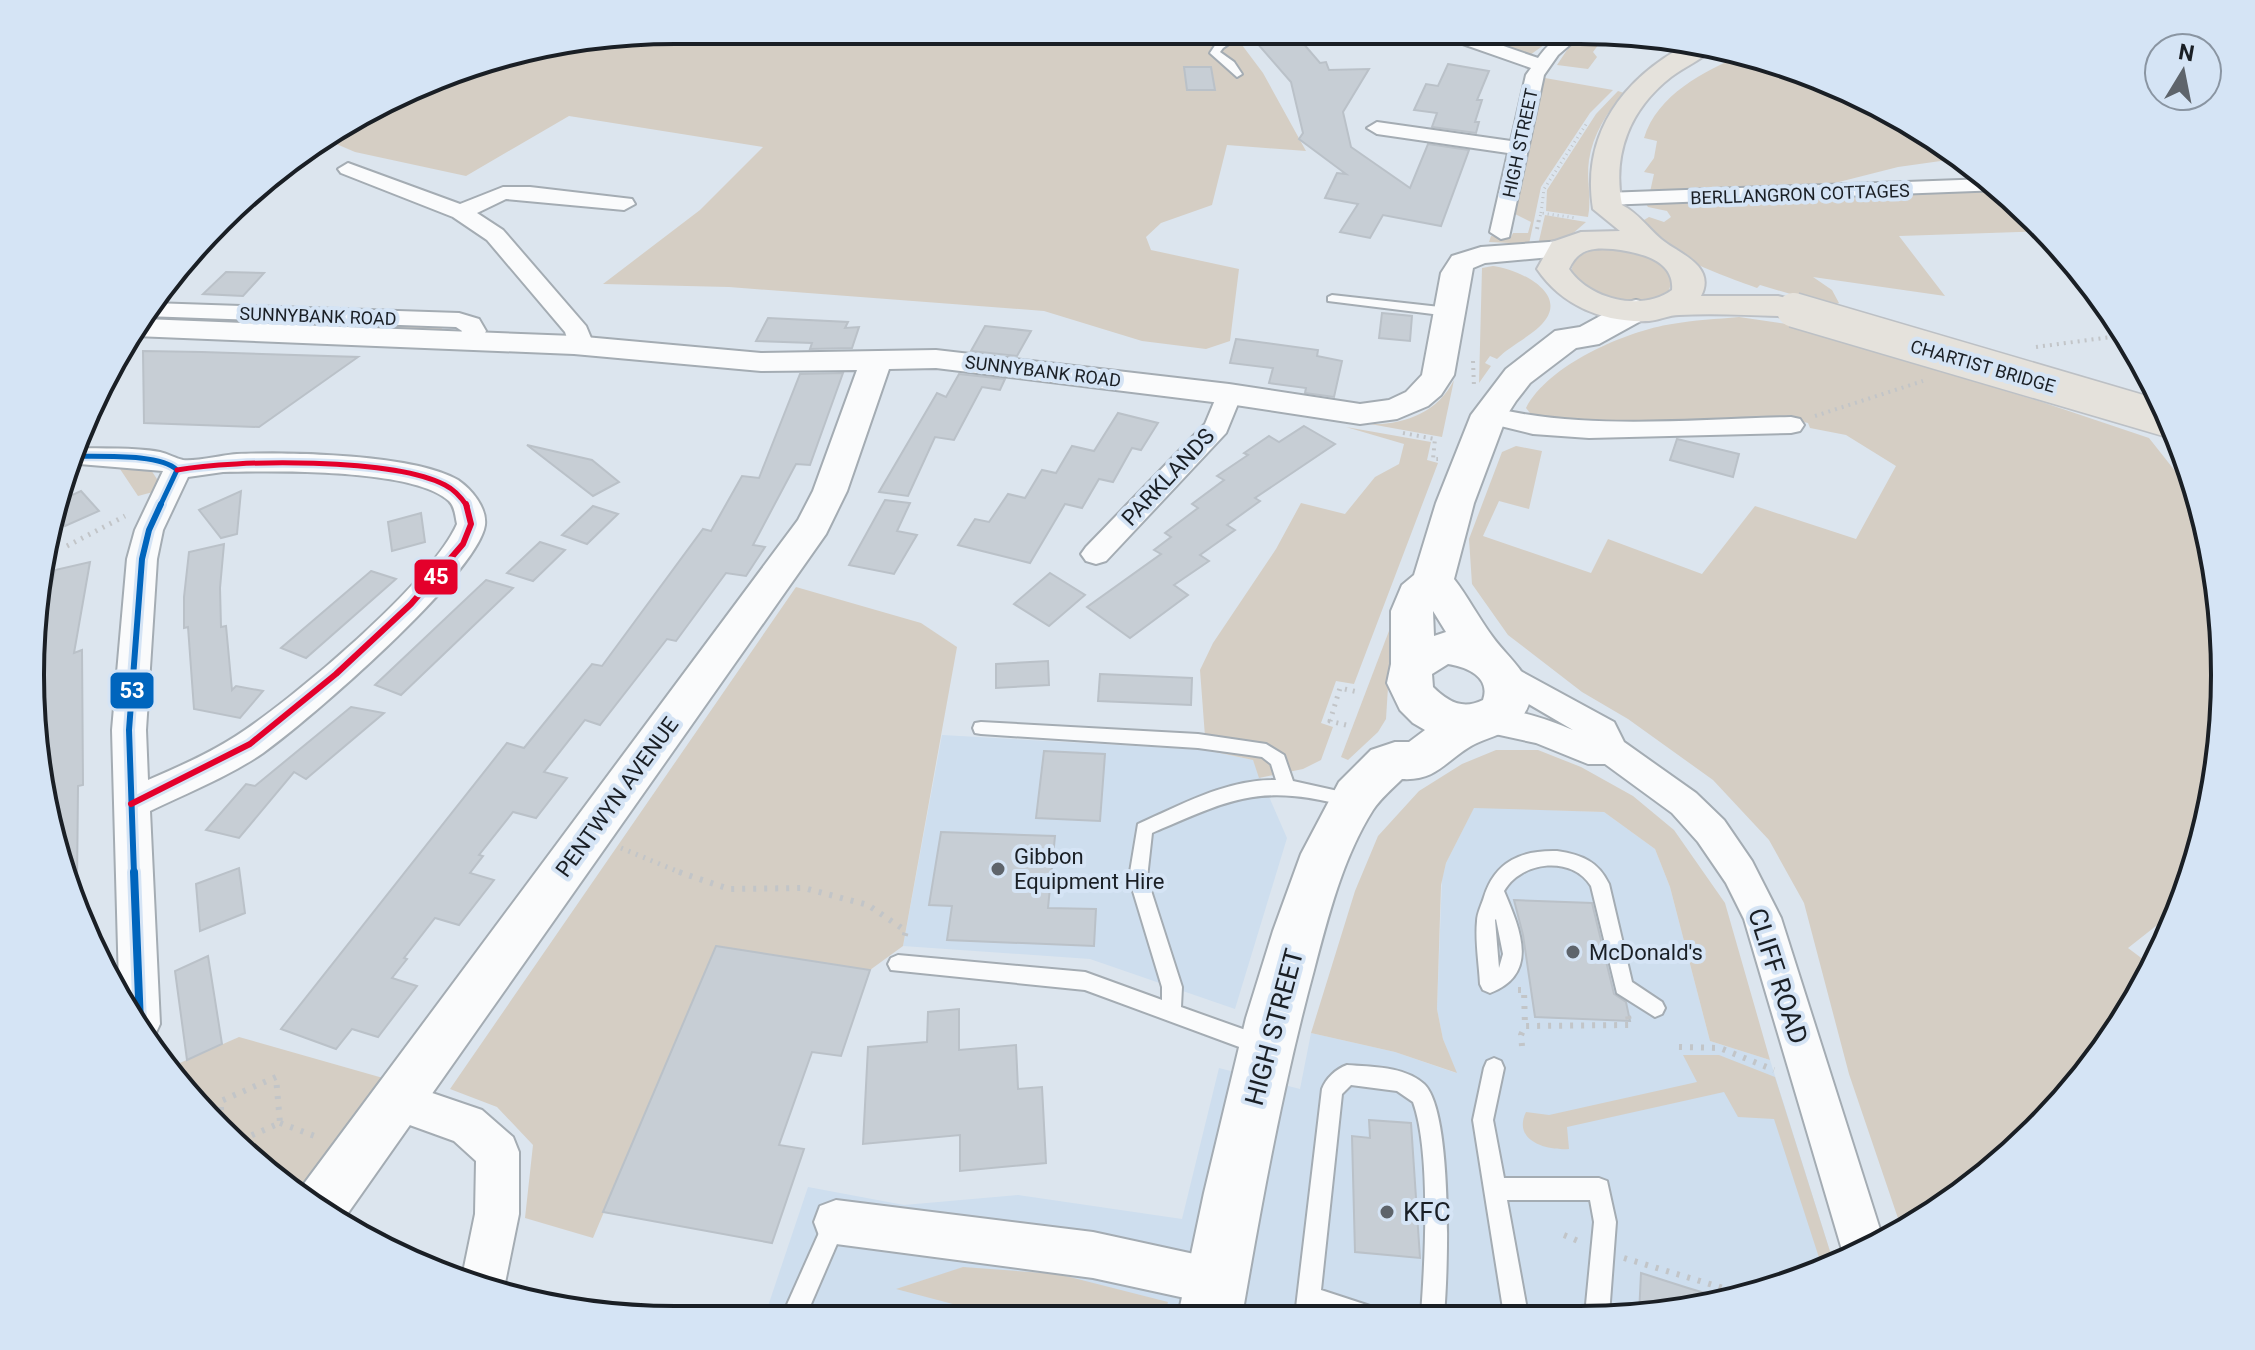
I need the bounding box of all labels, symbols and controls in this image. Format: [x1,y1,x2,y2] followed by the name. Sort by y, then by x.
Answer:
[2143,32,2223,112] north arrow
[2177,39,2196,66] text: N
[1498,86,1542,200] street label: HIGH STREET
[1690,180,1910,208] street label: BERLLANGRON COTTAGES
[239,303,397,329] street label: SUNNYBANK ROAD
[1908,335,2058,397] street label: CHARTIST BRIDGE
[964,351,1122,391] street label: SUNNYBANK ROAD
[1117,423,1219,531] street label: PARKLANDS
[413,558,459,596] line badge: 45
[423,564,449,589] text: 45
[109,671,155,710] line badge: 53
[119,678,145,703] text: 53
[551,712,683,882] street label: PENTWYN AVENUE
[1014,844,1164,894] place label: Gibbon Equipment Hire
[989,860,1007,878] marker: Gibbon Equipment Hire
[1742,904,1814,1048] street label: CLIFF ROAD
[1589,940,1703,965] place label: McDonald's
[1564,943,1582,961] marker: McDonald's
[1239,946,1309,1108] street label: HIGH STREET
[1403,1197,1451,1227] place label: KFC
[1378,1203,1396,1221] marker: KFC

